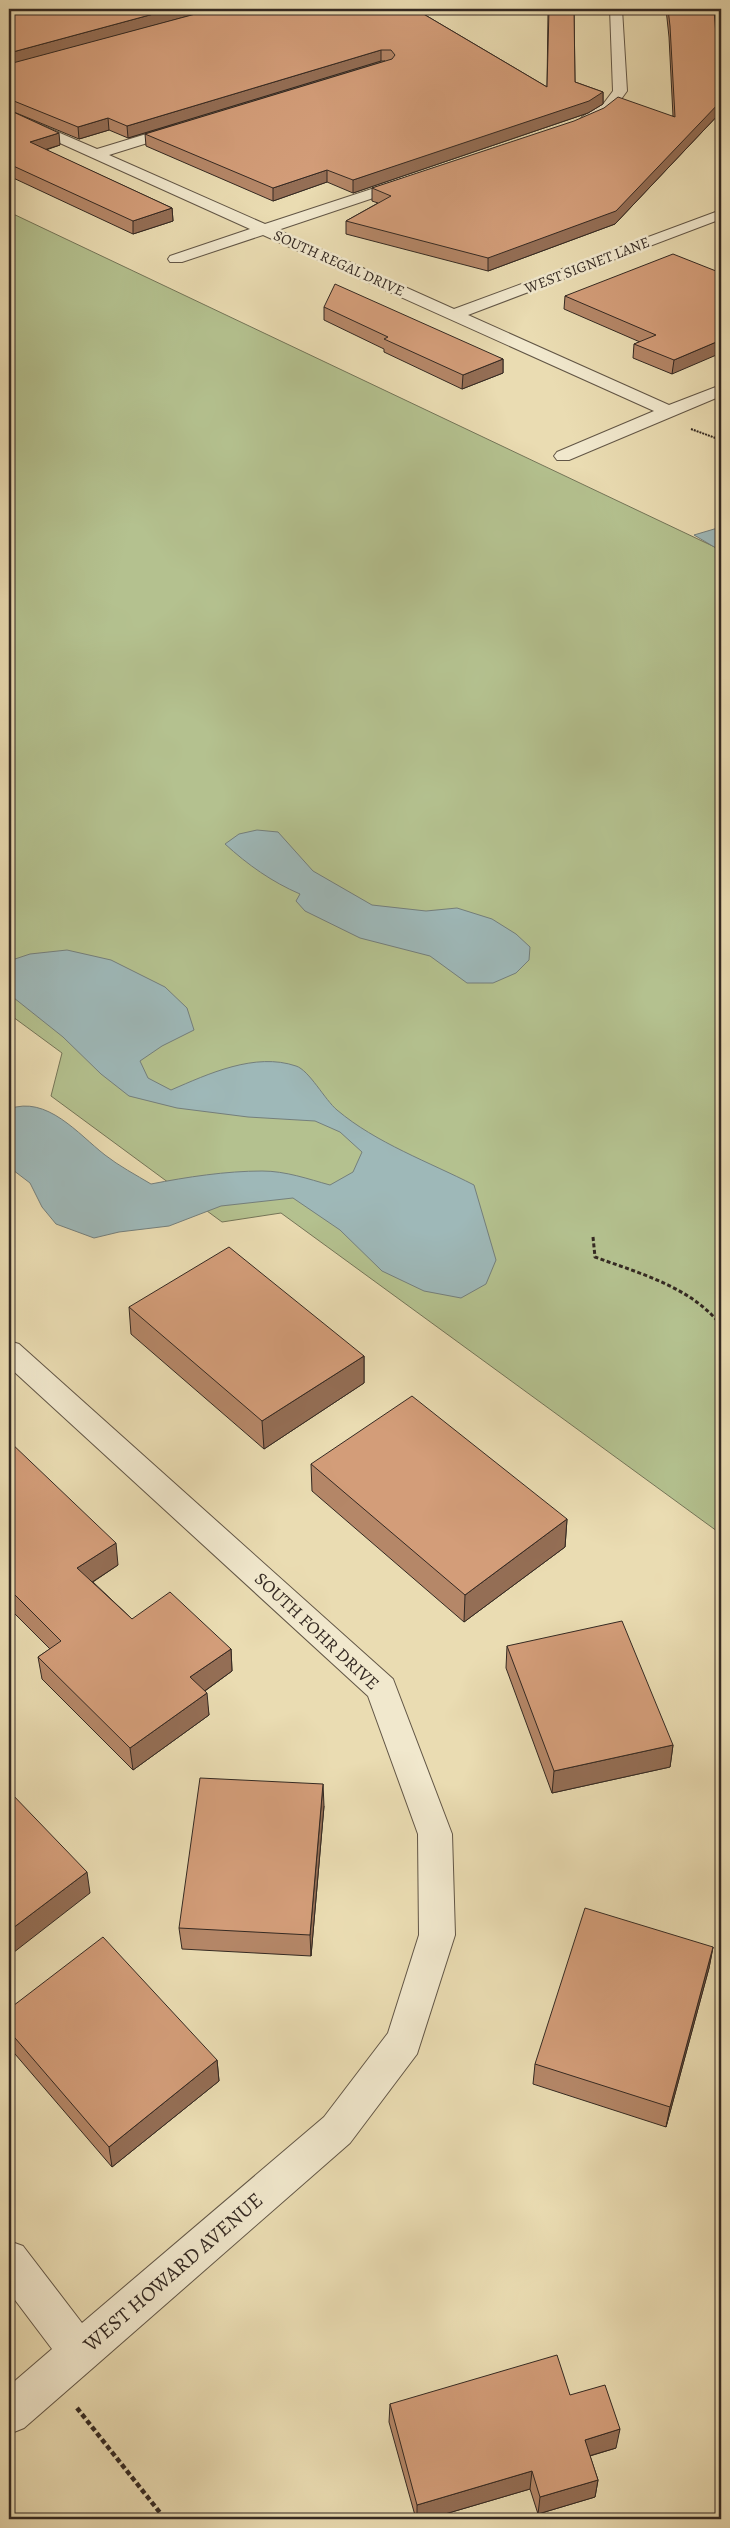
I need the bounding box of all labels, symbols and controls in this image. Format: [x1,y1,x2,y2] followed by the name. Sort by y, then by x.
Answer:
[270,225,408,301] street label: SOUTH REGAL DRIVE
[521,232,652,298] street label: WEST SIGNET LANE
[249,1567,385,1695] street label: SOUTH FOHR DRIVE
[76,2186,269,2359] street label: WEST HOWARD AVENUE

